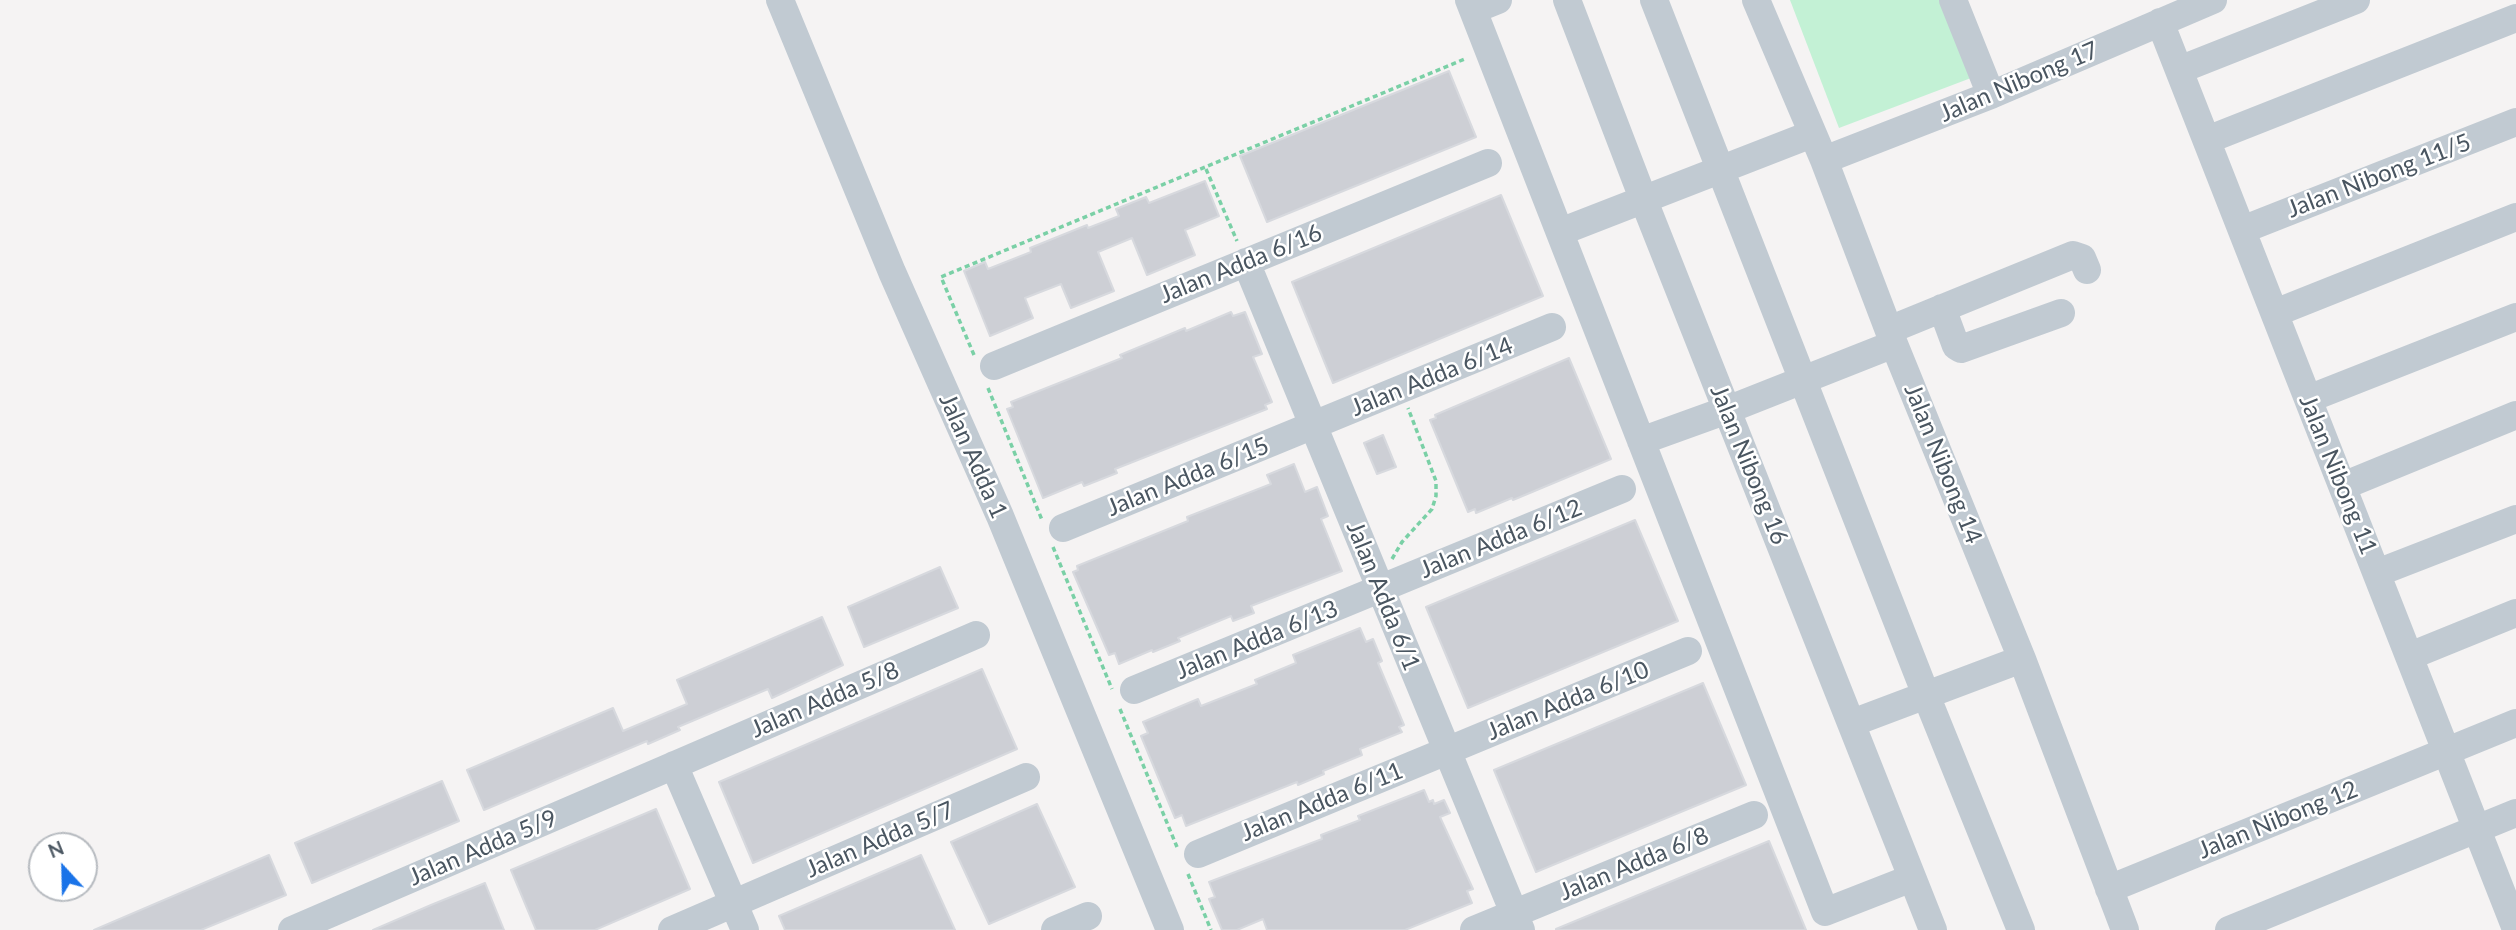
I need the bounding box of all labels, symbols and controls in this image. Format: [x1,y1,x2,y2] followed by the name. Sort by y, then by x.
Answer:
[1935,36,2103,128] street label: Jalan Nibong 17
[2283,128,2475,224] street label: Jalan Nibong 11/5
[1156,218,1326,310] street label: Jalan Adda 6/16
[1347,331,1517,423] street label: Jalan Adda 6/14
[1898,380,1988,548] street label: Jalan Nibong 14
[1704,381,1794,549] street label: Jalan Nibong 16
[933,389,1013,523] street label: Jalan Adda 1
[2293,391,2383,559] street label: Jalan Nibong 11
[1103,431,1273,523] street label: Jalan Adda 6/15
[1416,493,1586,585] street label: Jalan Adda 6/12
[1340,517,1426,675] street label: Jalan Adda 6/1
[1172,594,1342,686] street label: Jalan Adda 6/13
[1483,655,1653,747] street label: Jalan Adda 6/10
[746,656,904,744] street label: Jalan Adda 5/8
[1237,756,1407,848] street label: Jalan Adda 6/11
[2194,775,2362,865] street label: Jalan Nibong 12
[801,796,959,884] street label: Jalan Adda 5/7
[404,804,562,892] street label: Jalan Adda 5/9
[1555,821,1713,907] street label: Jalan Adda 6/8
[28,832,98,902] north arrow
[45,836,67,862] text: N

